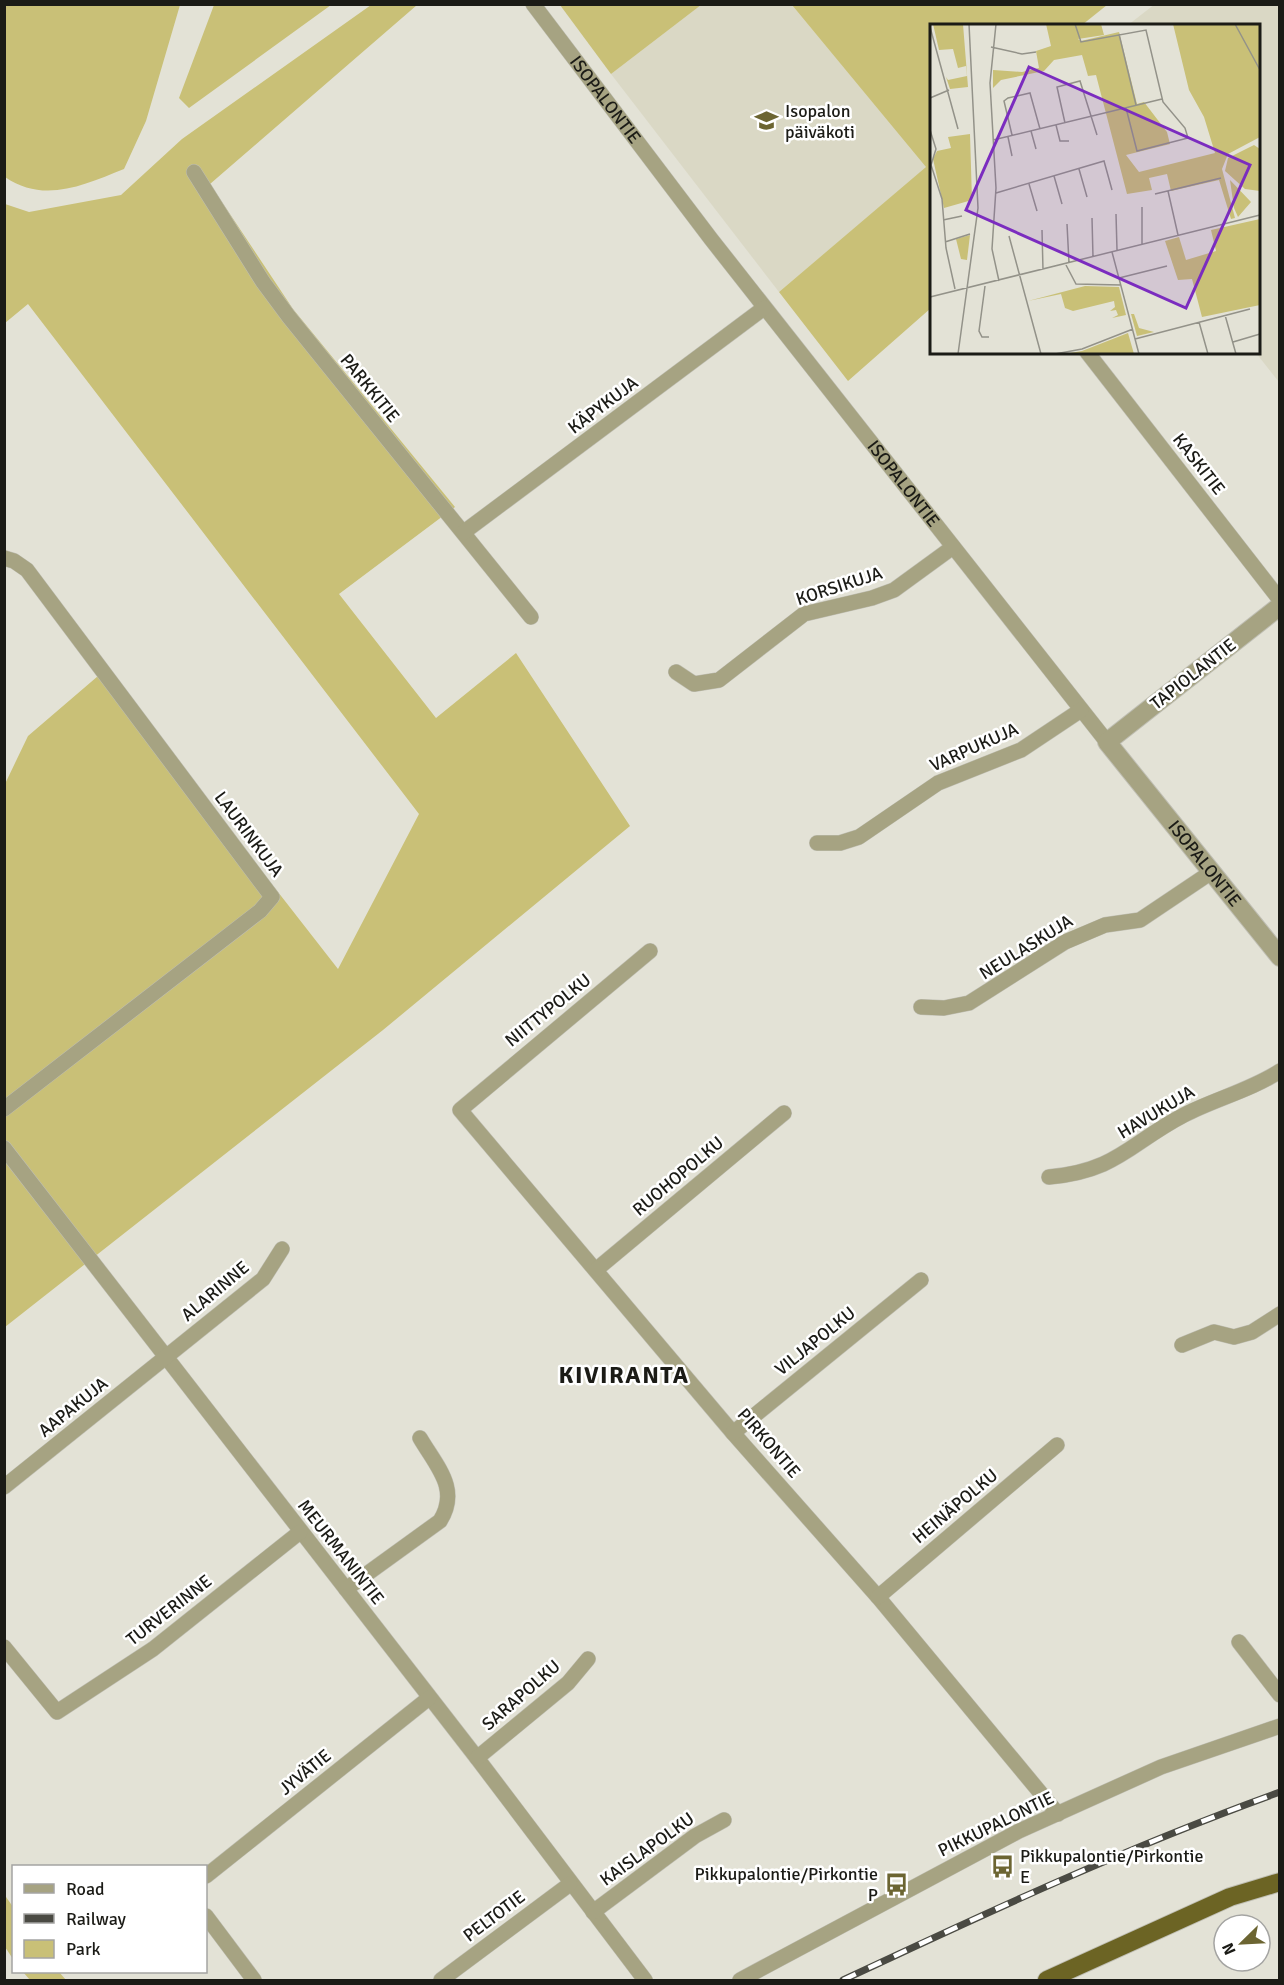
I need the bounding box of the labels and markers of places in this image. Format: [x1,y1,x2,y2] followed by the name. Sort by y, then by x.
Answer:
[785,100,855,143] place label: Isopalon päiväkoti
[754,108,780,134] school or university icon: Isopalon päiväkoti
[1020,1845,1203,1888] place label: Pikkupalontie/Pirkontie E
[989,1853,1015,1879] bus stop icon: Pikkupalontie/Pirkontie E
[695,1863,878,1906] place label: Pikkupalontie/Pirkontie P
[883,1871,909,1897] bus stop icon: Pikkupalontie/Pirkontie P

